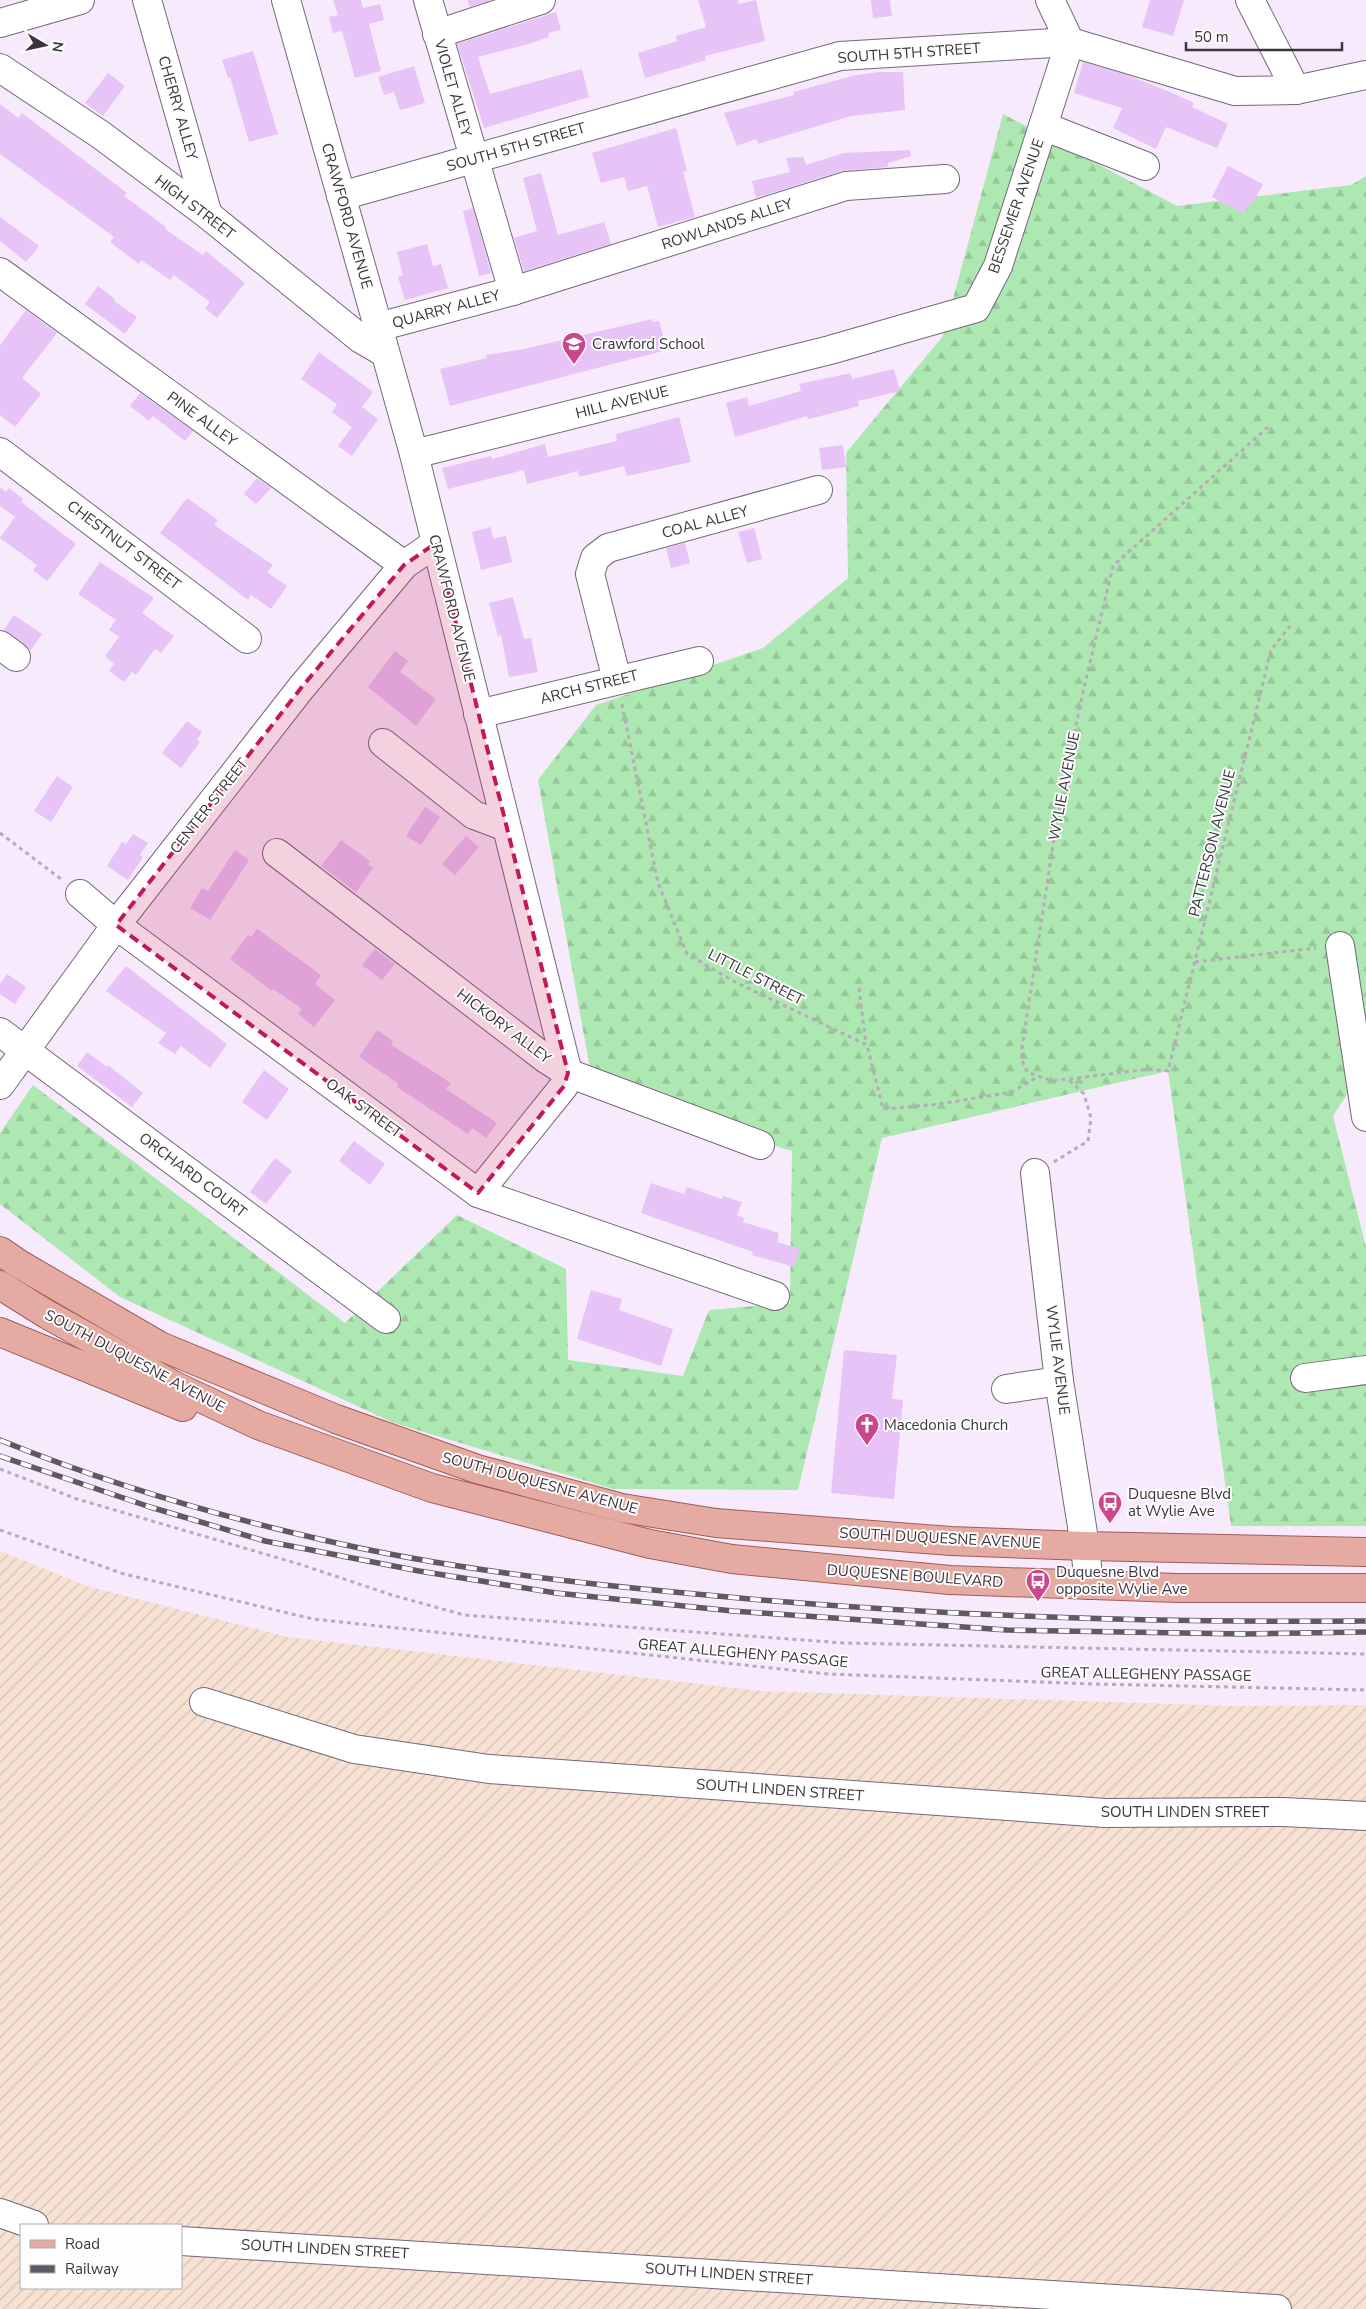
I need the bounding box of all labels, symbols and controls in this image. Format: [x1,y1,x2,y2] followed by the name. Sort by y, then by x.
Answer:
[20,20,70,70] north arrow
[1186,20,1342,52] scale bar
[1194,27,1229,47] text: 50 m
[429,36,477,140] street label: VIOLET ALLEY
[837,38,981,68] street label: SOUTH 5TH STREET
[47,40,68,54] text: N
[154,53,203,164] street label: CHERRY ALLEY
[444,118,588,176] street label: SOUTH 5TH STREET
[984,136,1048,276] street label: BESSEMER AVENUE
[317,141,377,291] street label: CRAWFORD AVENUE
[151,170,239,244] street label: HIGH STREET
[659,193,796,255] street label: ROWLANDS ALLEY
[390,285,503,333] street label: QUARRY ALLEY
[561,331,587,365] school or university icon: Crawford School
[592,334,705,354] place label: Crawford School
[573,381,671,423] street label: HILL AVENUE
[163,387,242,452] street label: PINE ALLEY
[63,496,185,594] street label: CHESTNUT STREET
[660,501,752,543] street label: COAL ALLEY
[424,532,480,684] street label: CRAWFORD AVENUE
[538,665,640,709] street label: ARCH STREET
[1044,730,1084,842] street label: WYLIE AVENUE
[165,754,253,858] street label: CENTER STREET
[1184,767,1240,919] street label: PATTERSON AVENUE
[705,944,807,1010] street label: LITTLE STREET
[453,984,556,1069] street label: HICKORY ALLEY
[322,1073,406,1143] street label: OAK STREET
[135,1128,251,1222] street label: ORCHARD COURT
[1041,1304,1075,1416] street label: WYLIE AVENUE
[41,1305,229,1417] street label: SOUTH DUQUESNE AVENUE
[854,1412,880,1446] church icon: Macedonia Church
[884,1415,1008,1435] place label: Macedonia Church
[440,1447,640,1519] street label: SOUTH DUQUESNE AVENUE
[1128,1484,1231,1521] place label: Duquesne Blvd at Wylie Ave
[1097,1490,1123,1524] bus stop icon: Duquesne Blvd at Wylie Ave
[839,1523,1041,1553] street label: SOUTH DUQUESNE AVENUE
[826,1560,1004,1592] street label: DUQUESNE BOULEVARD
[1056,1562,1188,1599] place label: Duquesne Blvd opposite Wylie Ave
[1025,1568,1051,1602] bus stop icon: Duquesne Blvd opposite Wylie Ave
[637,1634,849,1672] street label: GREAT ALLEGHENY PASSAGE
[1040,1662,1252,1686] street label: GREAT ALLEGHENY PASSAGE
[695,1774,865,1806] street label: SOUTH LINDEN STREET
[1101,1802,1269,1822] street label: SOUTH LINDEN STREET
[20,2224,182,2289] legend
[65,2234,100,2254] text: Road
[240,2235,410,2263] street label: SOUTH LINDEN STREET
[644,2258,814,2290] street label: SOUTH LINDEN STREET
[65,2259,119,2279] text: Railway

